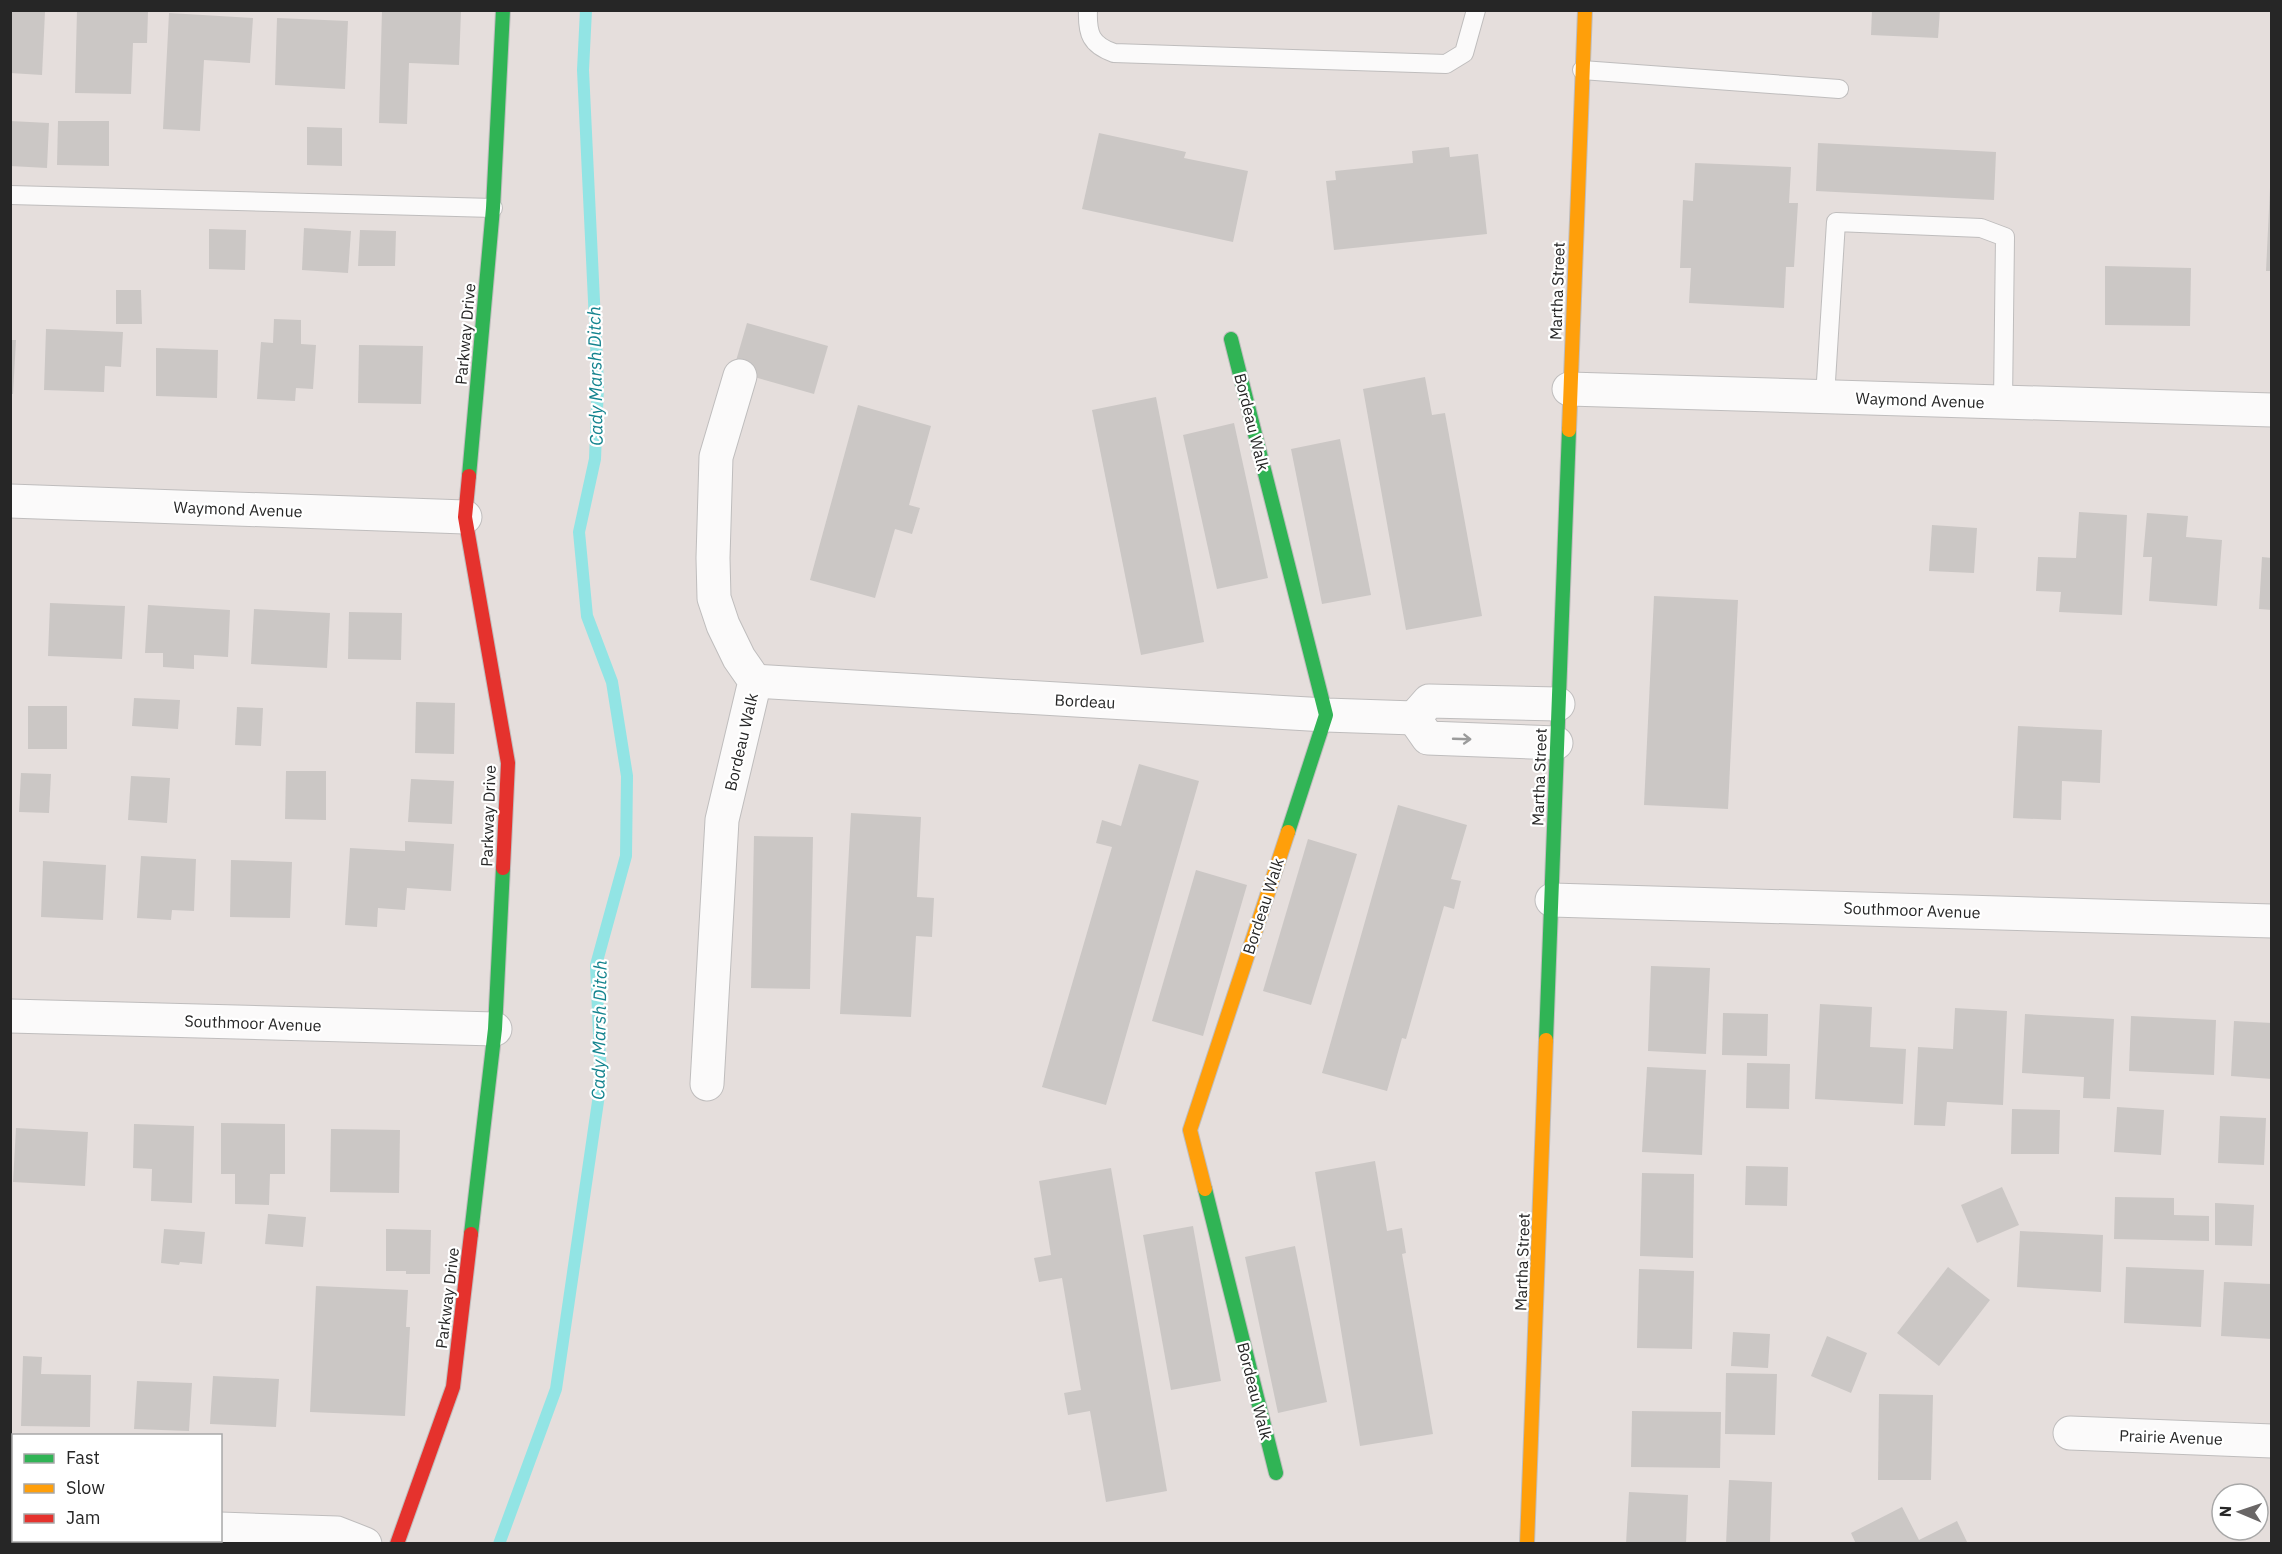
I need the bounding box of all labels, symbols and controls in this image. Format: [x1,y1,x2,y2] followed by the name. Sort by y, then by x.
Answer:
[1545,241,1569,341] street label: Martha Street
[451,282,479,386] street label: Parkway Drive
[582,306,608,446] water label: Cady Marsh Ditch
[1230,371,1274,474] street label: Bordeau Walk
[1855,388,1985,412] street label: Waymond Avenue
[173,497,303,521] street label: Waymond Avenue
[1054,689,1116,713] street label: Bordeau
[720,690,762,793] street label: Bordeau Walk
[1527,727,1551,827] street label: Martha Street
[1452,734,1472,745] one-way arrow
[476,765,500,867] street label: Parkway Drive
[1238,855,1288,957] street label: Bordeau Walk
[1843,898,1981,922] street label: Southmoor Avenue
[586,960,612,1100] water label: Cady Marsh Ditch
[184,1011,322,1035] street label: Southmoor Avenue
[1510,1212,1534,1312] street label: Martha Street
[431,1246,463,1350] street label: Parkway Drive
[1233,1340,1277,1443] street label: Bordeau Walk
[2119,1425,2223,1449] street label: Prairie Avenue
[12,1434,222,1542] legend
[66,1446,100,1469] text: Fast
[66,1476,105,1499] text: Slow
[2210,1482,2270,1542] north arrow
[2215,1505,2235,1518] text: N
[66,1506,101,1529] text: Jam

